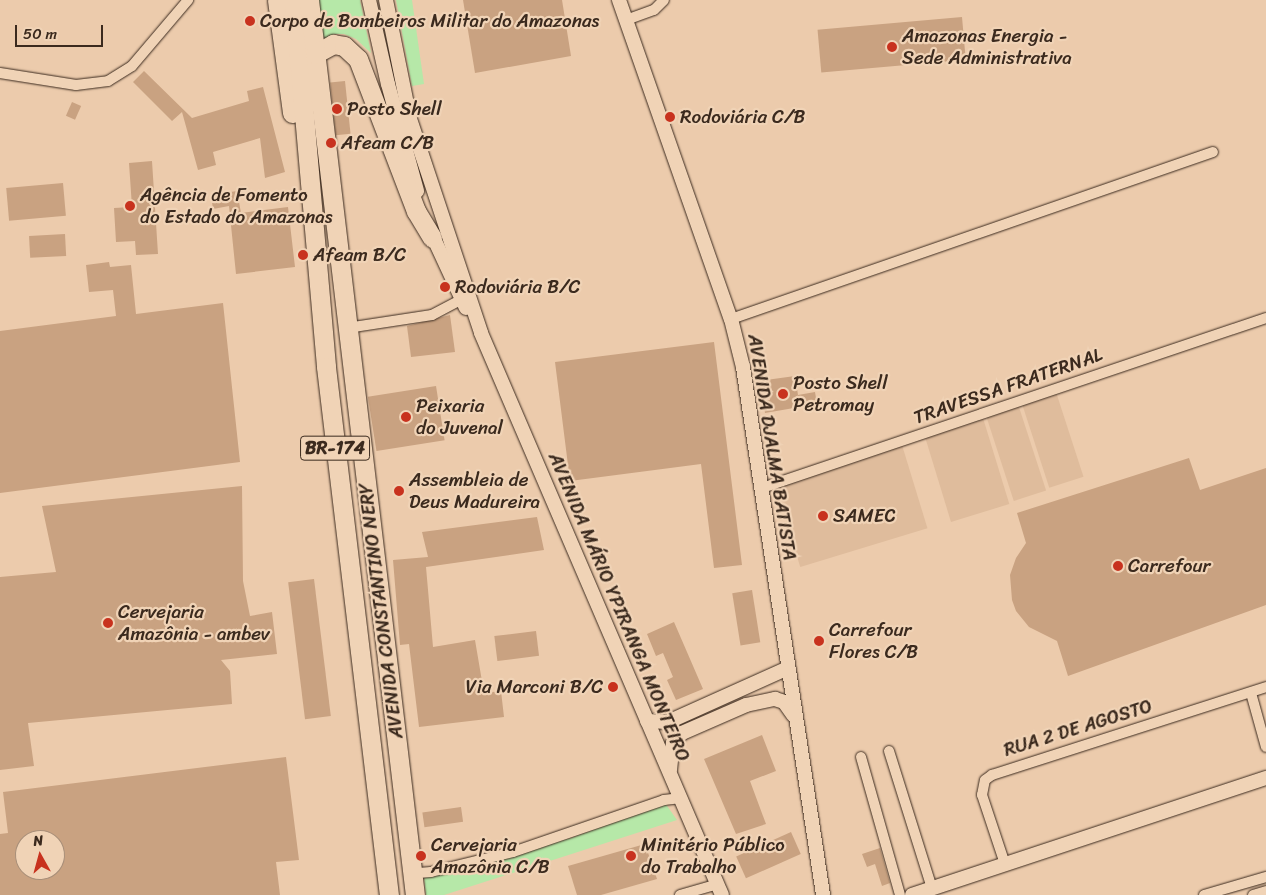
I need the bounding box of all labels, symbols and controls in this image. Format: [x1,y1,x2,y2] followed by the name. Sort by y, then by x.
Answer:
[260,10,602,32] place label: Corpo de Bombeiros Militar do Amazonas
[18,15,105,47] scale bar
[244,15,256,27] marker: Corpo de Bombeiros Militar do Amazonas
[23,21,57,47] text: 50 m
[902,25,1073,69] place label: Amazonas Energia - Sede Administrativa
[886,41,898,53] marker: Amazonas Energia - Sede Administrativa
[347,98,442,120] place label: Posto Shell
[331,103,343,115] marker: Posto Shell
[680,106,805,128] place label: Rodoviária C/B
[664,111,676,123] marker: Rodoviária C/B
[341,132,434,154] place label: Afeam C/B
[325,137,337,149] marker: Afeam C/B
[140,184,335,228] place label: Agência de Fomento do Estado do Amazonas
[124,200,136,212] marker: Agência de Fomento do Estado do Amazonas
[313,244,406,266] place label: Afeam B/C
[297,249,309,261] marker: Afeam B/C
[455,276,580,298] place label: Rodoviária B/C
[439,281,451,293] marker: Rodoviária B/C
[743,333,801,561] street label: AVENIDA DJALMA BATISTA
[911,343,1105,429] street label: TRAVESSA FRATERNAL
[793,372,888,416] place label: Posto Shell Petromay
[777,388,789,400] marker: Posto Shell Petromay
[416,395,503,439] place label: Peixaria do Juvenal
[400,411,412,423] marker: Peixaria do Juvenal
[300,432,370,463] road number: BR-174
[544,449,694,765] street label: AVENIDA MÁRIO YPIRANGA MONTEIRO
[409,469,539,513] place label: Assembleia de Deus Madureira
[354,483,408,739] street label: AVENIDA CONSTANTINO NERY
[393,485,405,497] marker: Assembleia de Deus Madureira
[833,505,896,527] place label: SAMEC
[817,510,829,522] marker: SAMEC
[1128,555,1210,577] place label: Carrefour
[1112,560,1124,572] marker: Carrefour
[118,601,270,645] place label: Cervejaria Amazônia - ambev
[102,617,114,629] marker: Cervejaria Amazônia - ambev
[829,619,918,663] place label: Carrefour Flores C/B
[813,635,825,647] marker: Carrefour Flores C/B
[466,676,603,698] place label: Via Marconi B/C
[607,681,619,693] marker: Via Marconi B/C
[1001,695,1155,761] street label: RUA 2 DE AGOSTO
[32,828,45,854] text: N
[15,830,65,880] north arrow
[431,834,550,878] place label: Cervejaria Amazônia C/B
[641,834,785,878] place label: Minitério Público do Trabalho
[415,850,427,862] marker: Cervejaria Amazônia C/B
[625,850,637,862] marker: Minitério Público do Trabalho

